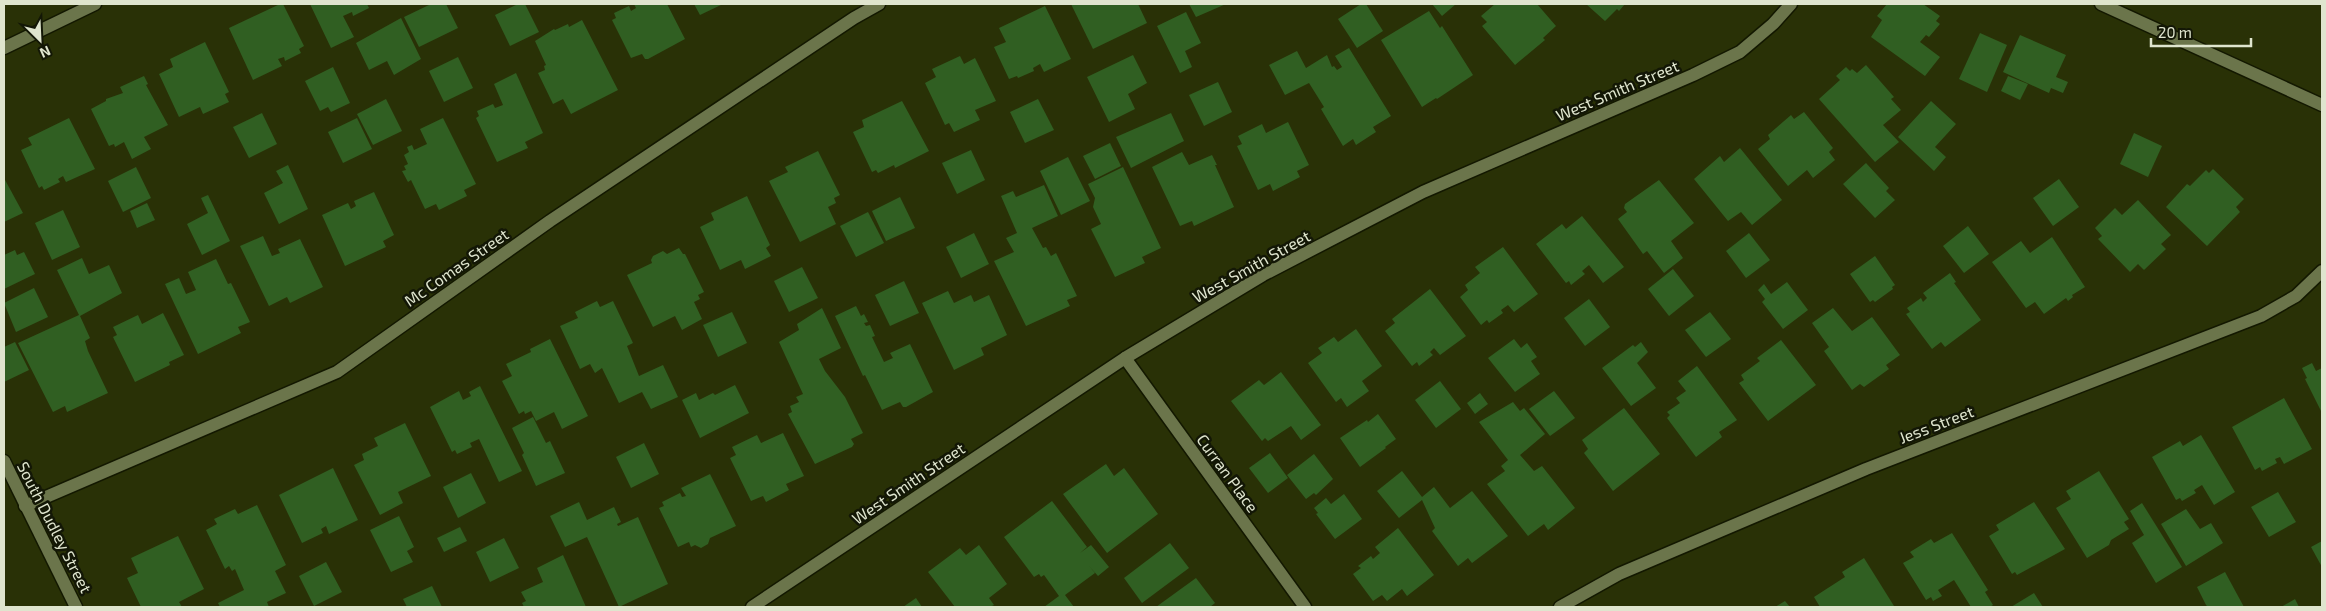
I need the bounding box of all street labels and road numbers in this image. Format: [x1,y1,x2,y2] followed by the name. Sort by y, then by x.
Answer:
[1553,56,1681,124] street label: West Smith Street
[400,224,512,310] street label: Mc Comas Street
[1189,226,1313,306] street label: West Smith Street
[1896,401,1976,447] street label: Jess Street
[1193,430,1263,516] street label: Curran Place
[848,438,968,528] street label: West Smith Street
[14,458,96,596] street label: South Dudley Street

